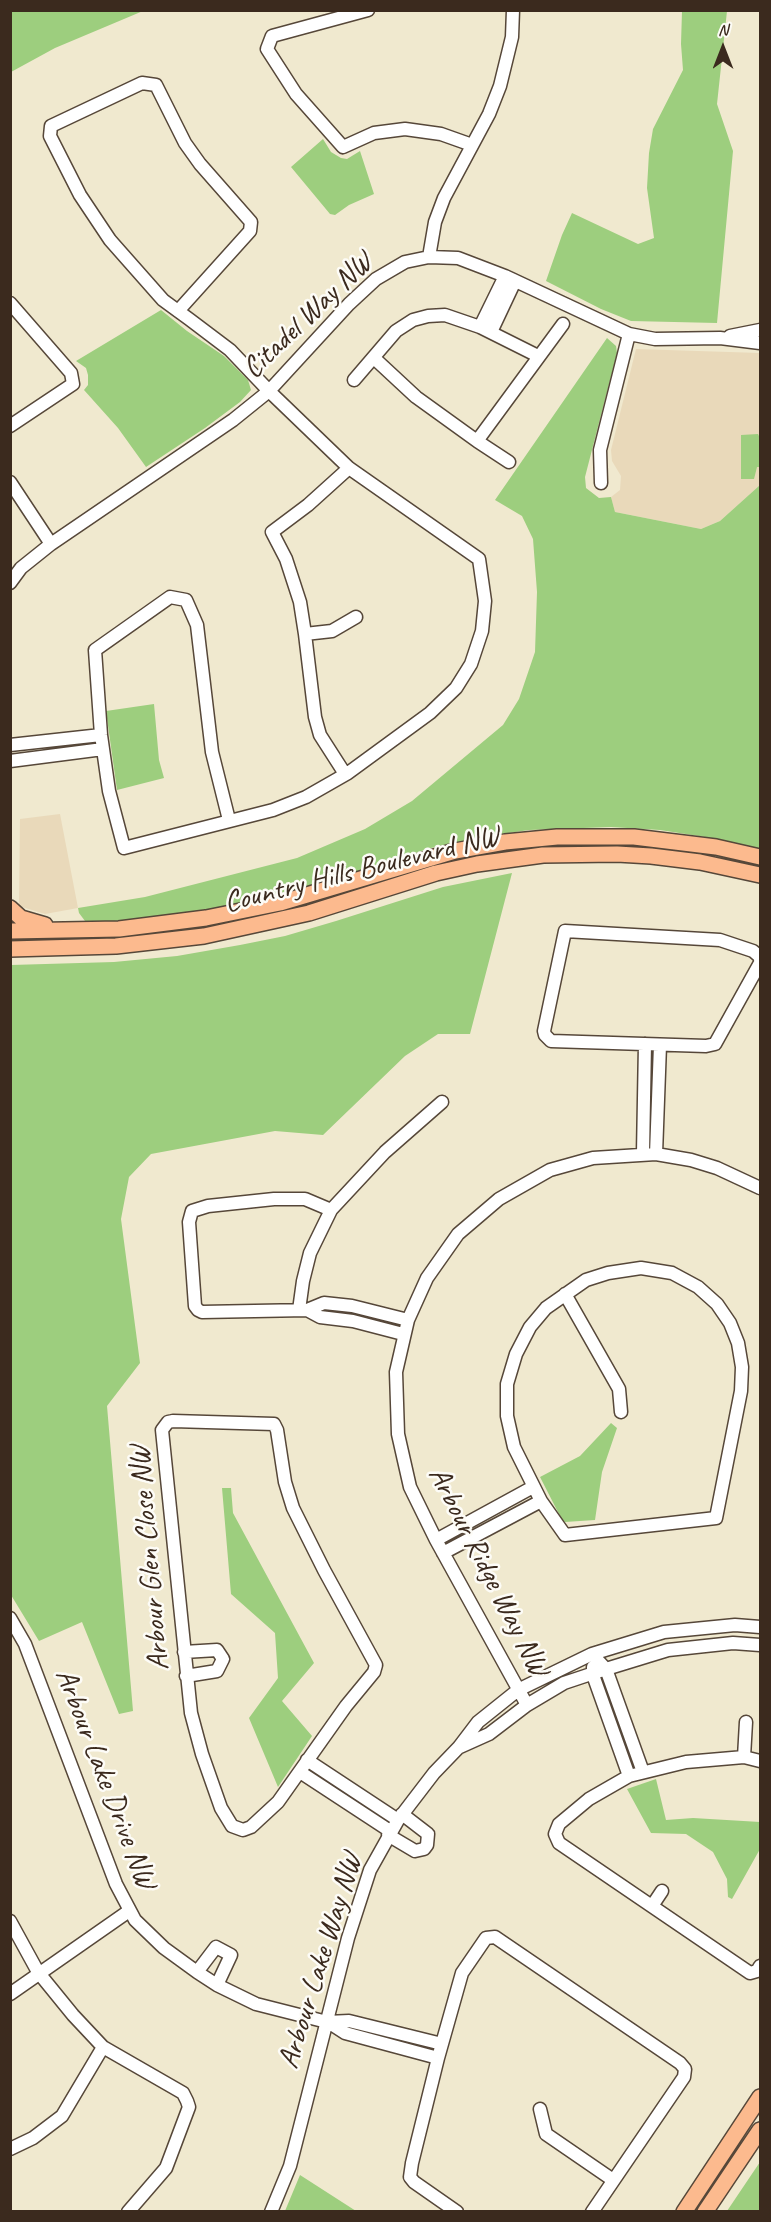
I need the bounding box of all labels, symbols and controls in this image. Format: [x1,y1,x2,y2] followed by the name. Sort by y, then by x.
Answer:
[693,18,753,78] north arrow
[718,20,728,40] text: N
[236,245,380,387] street label: Citadel Way NW
[221,818,503,922] street label: Country Hills Boulevard NW
[122,1444,178,1672] street label: Arbour Glen Close NW
[420,1461,556,1683] street label: Arbour Ridge Way NW
[46,1664,164,1894] street label: Arbour Lake Drive NW
[271,1849,371,2073] street label: Arbour Lake Way NW

